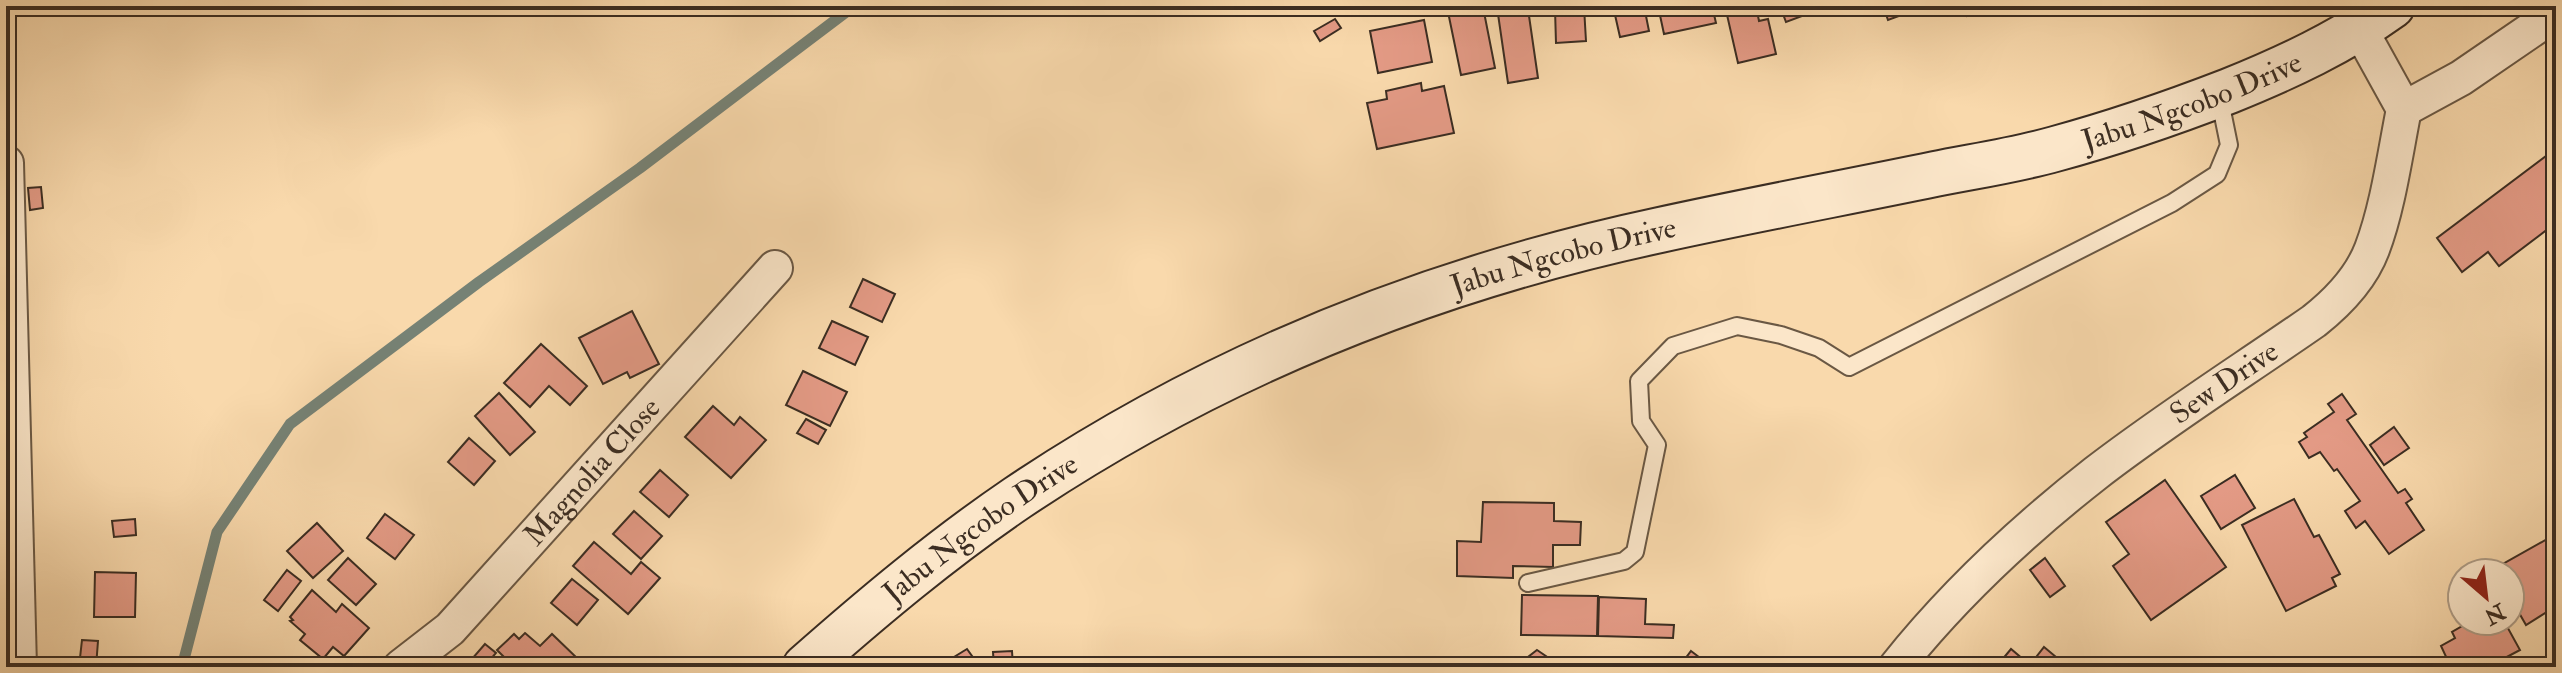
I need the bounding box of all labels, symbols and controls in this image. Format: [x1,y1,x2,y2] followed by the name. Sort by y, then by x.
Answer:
[2076,44,2308,160] street label: Jabu Ngcobo Drive
[1445,209,1680,305] street label: Jabu Ngcobo Drive
[2163,333,2285,433] street label: Sew Drive
[516,390,668,554] street label: Magnolia Close
[875,446,1085,612] street label: Jabu Ngcobo Drive
[2446,557,2526,637] north arrow
[2479,596,2511,631] text: N

